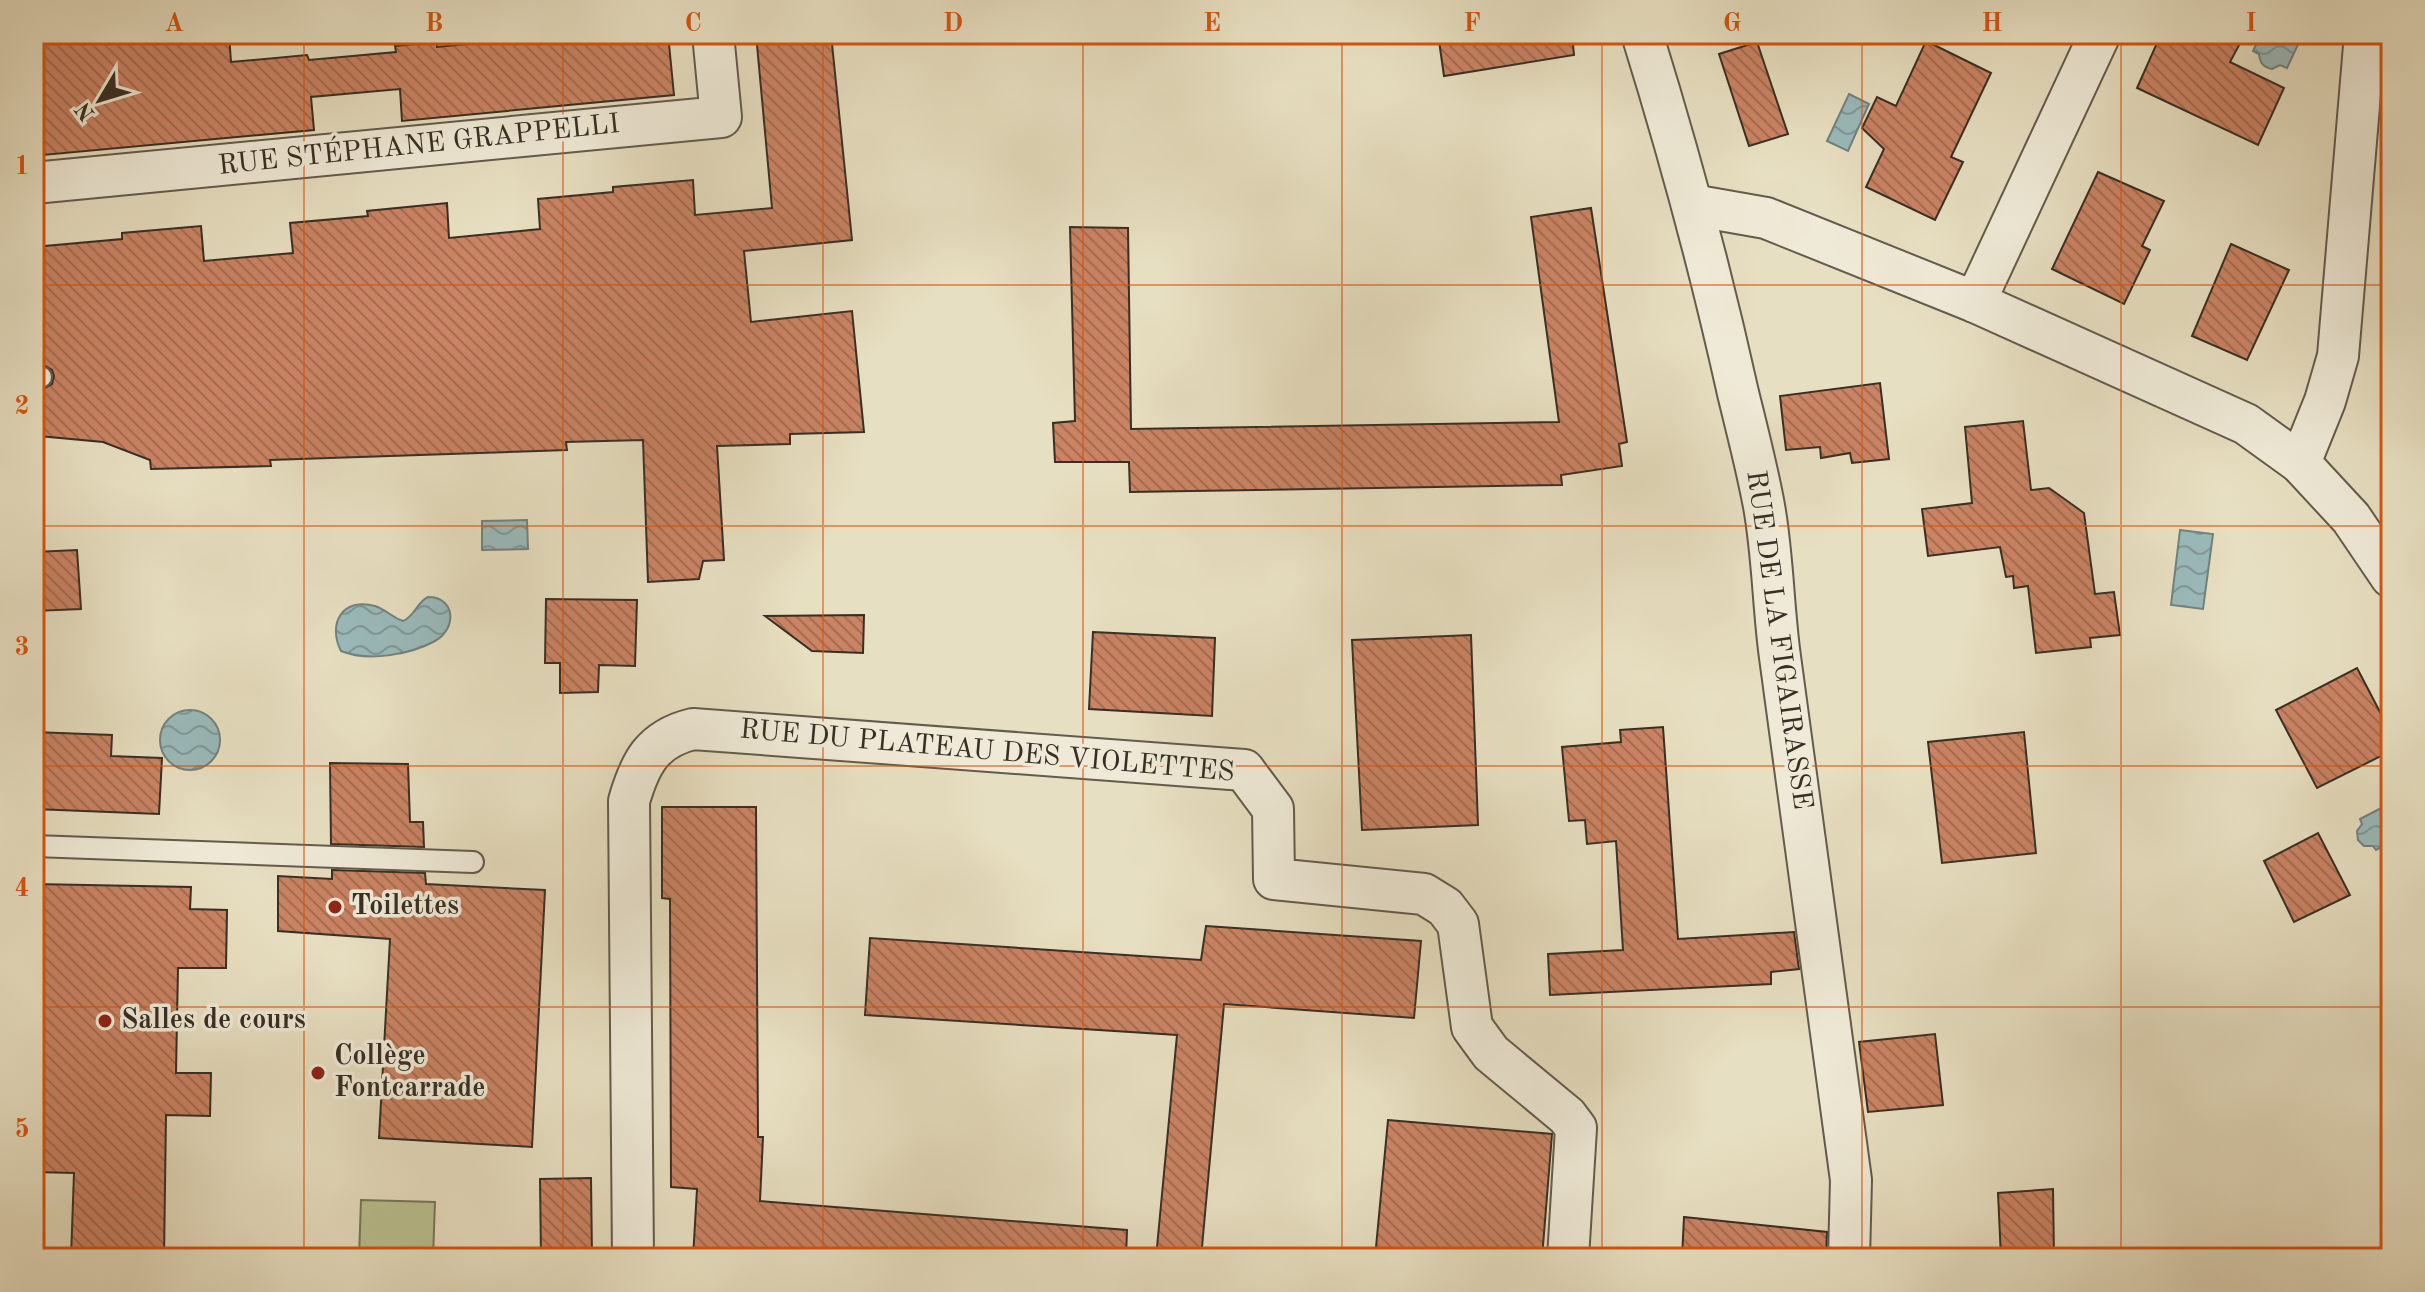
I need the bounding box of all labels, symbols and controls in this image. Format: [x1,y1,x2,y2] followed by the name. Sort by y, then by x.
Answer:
[164,11,184,37] text: A
[425,11,443,37] text: B
[684,11,702,37] text: C
[943,11,963,37] text: D
[1203,11,1221,37] text: E
[1463,11,1481,37] text: F
[1723,11,1741,37] text: G
[1981,11,2003,37] text: H
[2245,11,2257,37] text: I
[60,60,140,140] north arrow
[72,98,100,124] text: N
[216,106,621,181] street label: RUE STÉPHANE GRAPPELLI
[14,154,30,180] text: 1
[14,394,30,420] text: 2
[1740,469,1816,811] street label: RUE DE LA FIGAIRASSE
[14,635,30,661] text: 3
[738,716,1236,788] street label: RUE DU PLATEAU DES VIOLETTES
[14,876,30,902] text: 4
[351,893,459,921] place label: Toilettes
[326,898,344,916] marker: Toilettes
[121,1007,306,1035] place label: Salles de cours
[96,1012,114,1030] marker: Salles de cours
[334,1043,486,1103] place label: Collège Fontcarrade
[309,1064,327,1082] marker: Collège Fontcarrade
[14,1117,30,1143] text: 5

